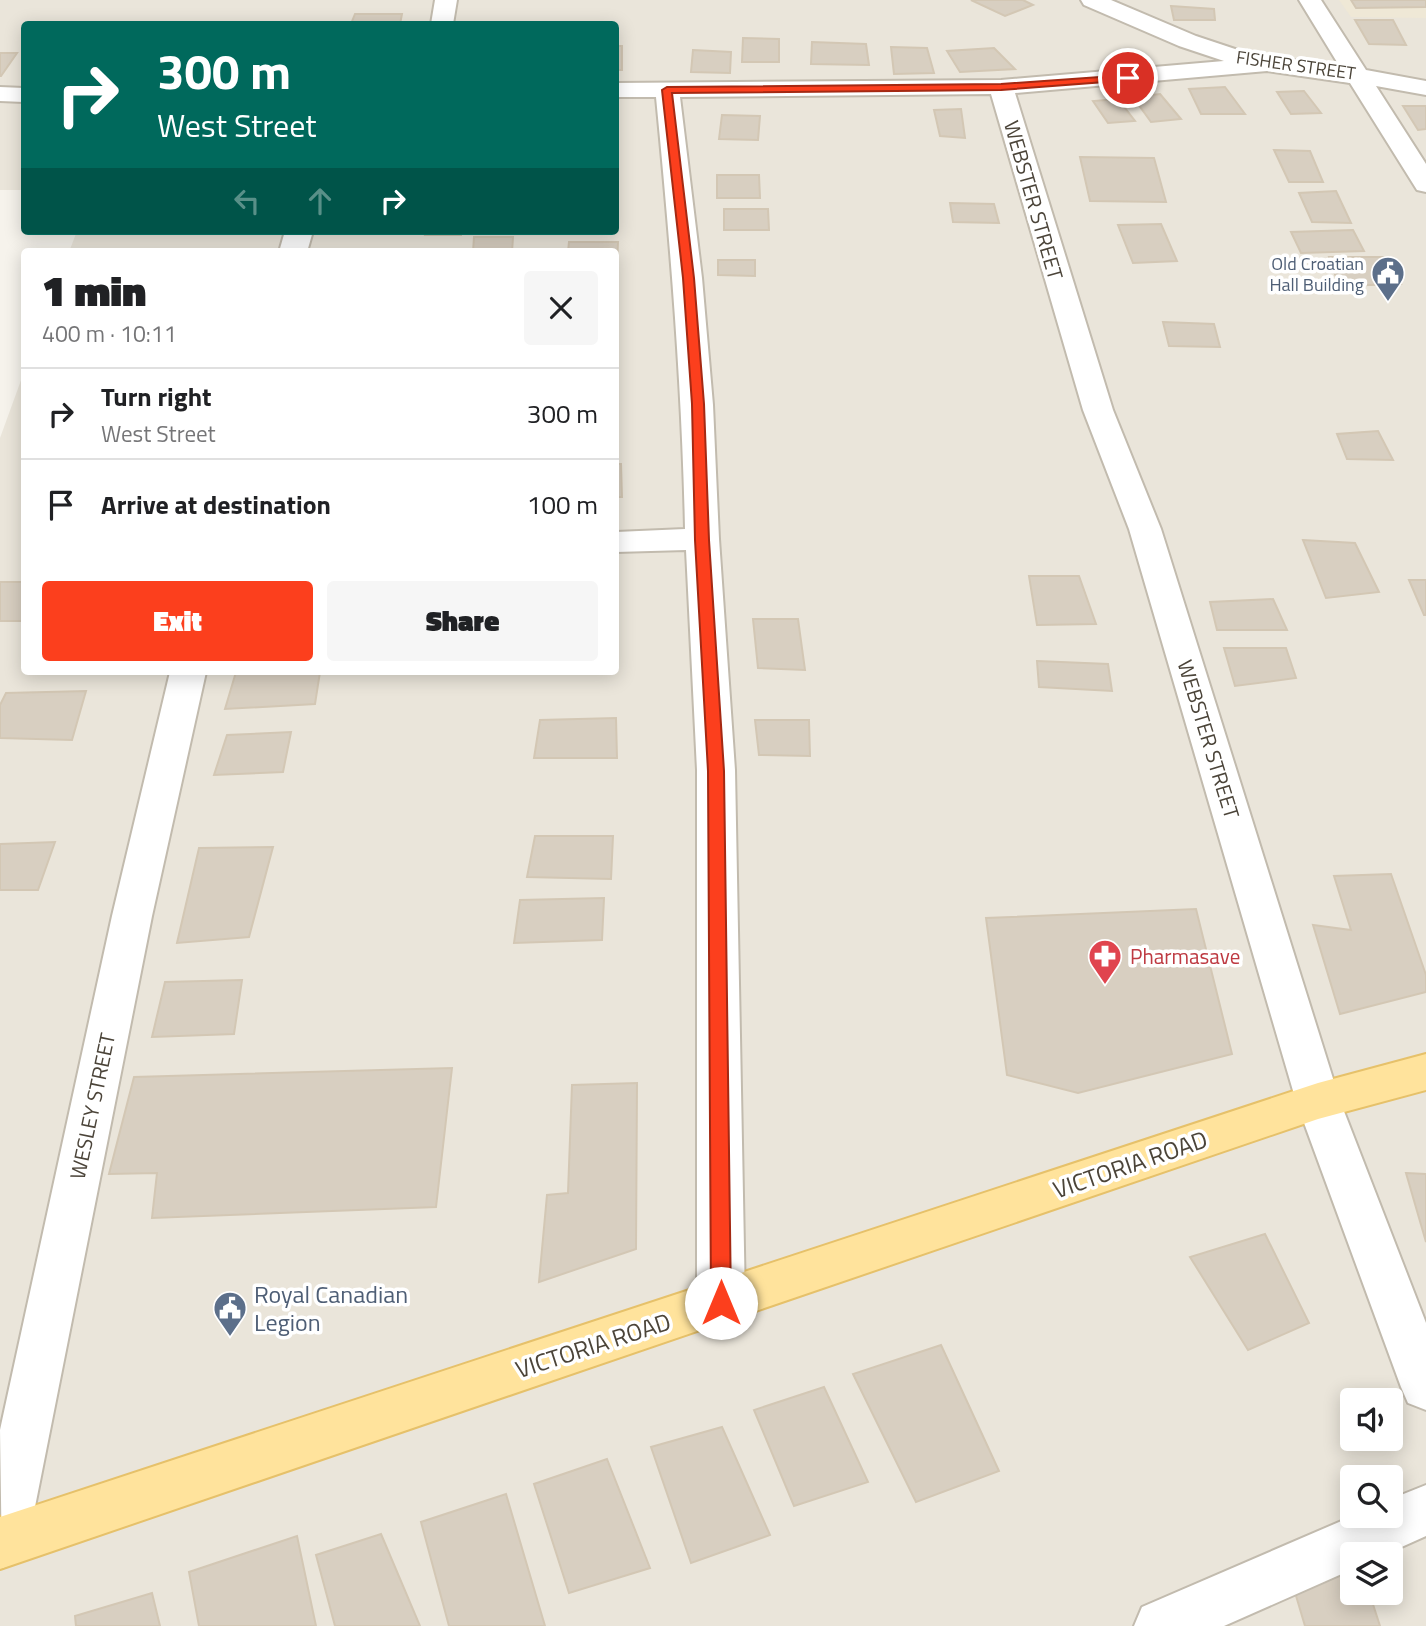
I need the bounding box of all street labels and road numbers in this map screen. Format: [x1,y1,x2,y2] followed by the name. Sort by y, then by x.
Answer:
[1234,43,1358,87] street label: FISHER STREET
[996,117,1072,283] street label: WEBSTER STREET
[1170,656,1248,822] street label: WEBSTER STREET
[61,1030,123,1182] street label: WESLEY STREET
[1048,1121,1212,1207] street label: VICTORIA ROAD
[511,1303,675,1387] street label: VICTORIA ROAD

